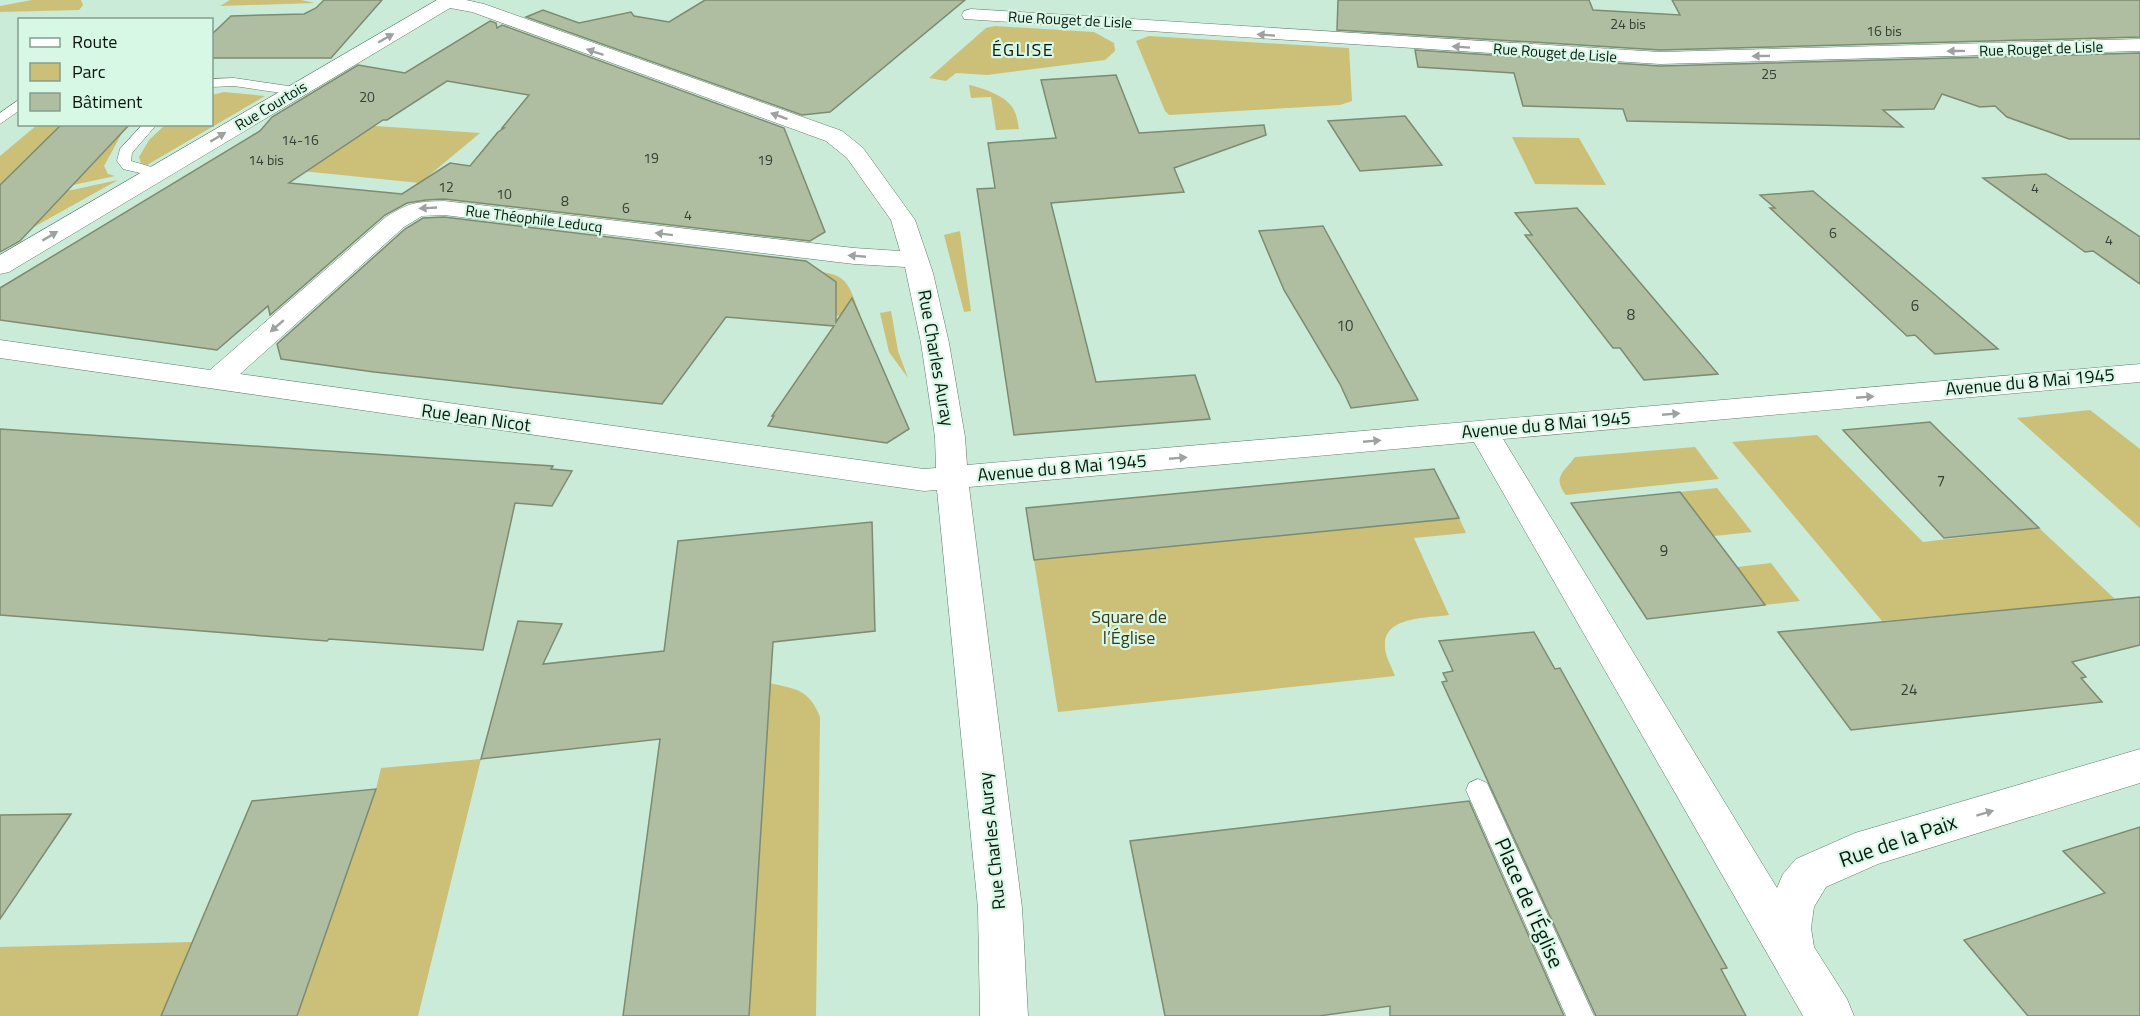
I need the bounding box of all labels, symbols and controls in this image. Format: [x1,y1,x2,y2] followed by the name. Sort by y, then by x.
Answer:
[1007,5,1133,34] street label: Rue Rouget de Lisle
[1610,13,1646,34] house number: 24 bis
[18,18,213,126] legend
[1866,20,1902,41] house number: 16 bis
[72,28,117,55] text: Route
[1257,30,1276,40] one-way arrow
[378,32,394,43] one-way arrow
[1979,35,2103,62] street label: Rue Rouget de Lisle
[992,36,1054,63] district label: ÉGLISE
[1492,37,1618,68] street label: Rue Rouget de Lisle
[1452,42,1471,52] one-way arrow
[586,46,604,56] one-way arrow
[1946,47,1965,56] one-way arrow
[1751,52,1770,61] one-way arrow
[72,58,106,85] text: Parc
[1761,63,1777,84] house number: 25
[230,75,311,136] street label: Rue Courtois
[359,86,375,107] house number: 20
[72,88,143,115] text: Bâtiment
[770,111,788,121] one-way arrow
[281,129,319,150] house number: 14-16
[210,132,227,142] one-way arrow
[643,147,659,168] house number: 19
[248,149,284,170] house number: 14 bis
[757,149,773,170] house number: 19
[438,176,454,197] house number: 12
[2031,177,2039,198] house number: 4
[496,183,512,204] house number: 10
[561,190,569,211] house number: 8
[622,197,630,218] house number: 6
[464,199,604,238] street label: Rue Théophile Leducq
[419,203,438,212] one-way arrow
[684,204,692,225] house number: 4
[1829,222,1837,243] house number: 6
[2105,229,2113,250] house number: 4
[654,230,673,239] one-way arrow
[42,231,59,241] one-way arrow
[848,251,867,261] one-way arrow
[911,288,962,429] street label: Rue Charles Auray
[1911,294,1919,317] house number: 6
[1627,303,1635,326] house number: 8
[1337,314,1353,337] house number: 10
[269,320,285,333] one-way arrow
[1944,361,2116,402] street label: Avenue du 8 Mai 1945
[1856,392,1875,402] one-way arrow
[420,396,533,439] street label: Rue Jean Nicot
[1460,404,1632,445] street label: Avenue du 8 Mai 1945
[1661,409,1680,419] one-way arrow
[1362,436,1381,446] one-way arrow
[976,447,1148,488] street label: Avenue du 8 Mai 1945
[1168,453,1187,463] one-way arrow
[1937,469,1945,492] house number: 7
[1660,539,1668,562] house number: 9
[1091,603,1167,651] park label: Square de l’Église
[1901,678,1917,701] house number: 24
[971,771,1012,911] street label: Rue Charles Auray
[1835,805,1961,875] street label: Rue de la Paix
[1976,808,1994,817] one-way arrow
[1487,832,1573,973] street label: Place de l'Église

